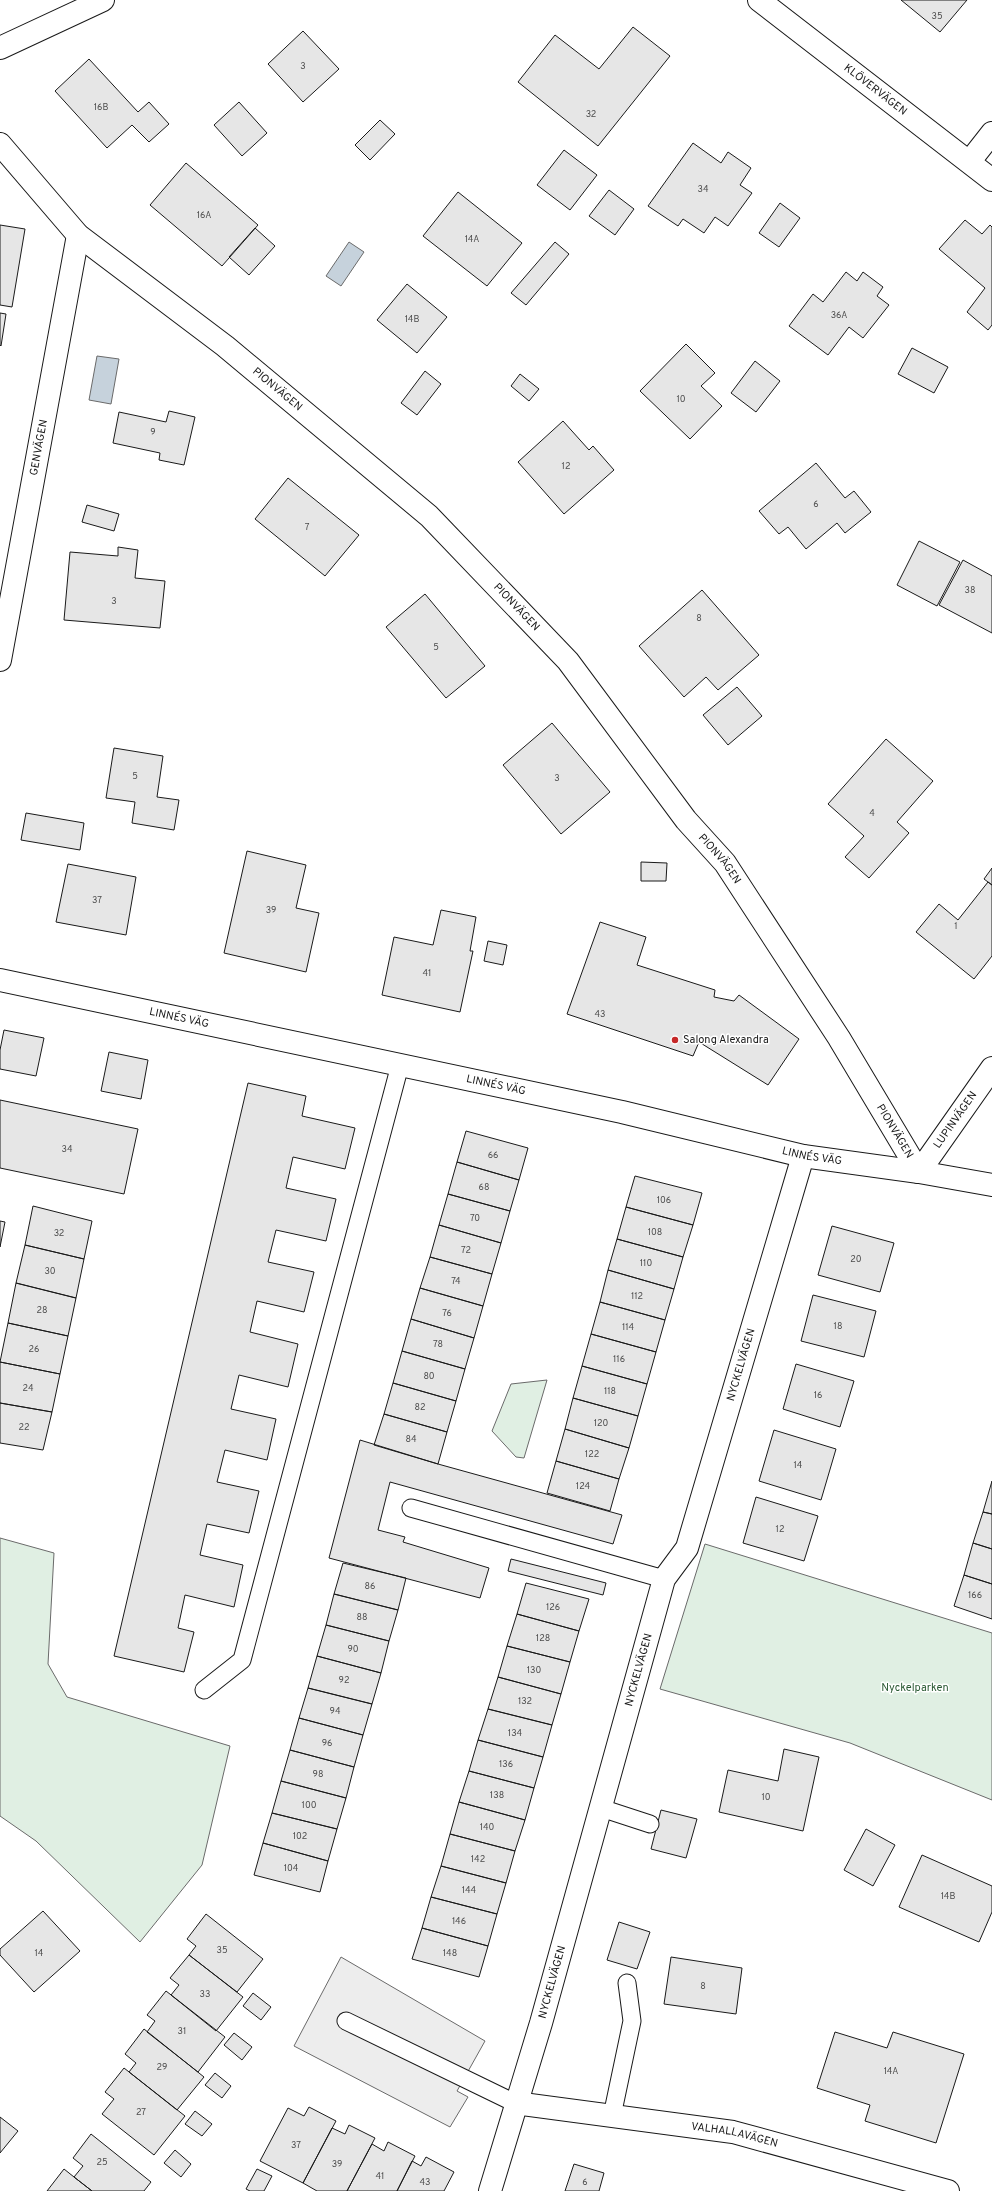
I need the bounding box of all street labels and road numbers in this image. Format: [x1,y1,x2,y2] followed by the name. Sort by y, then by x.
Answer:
[841,61,910,119] street label: KLÖVERVÄGEN
[249,365,305,414] street label: PIONVÄGEN
[27,418,51,477] street label: GENVÄGEN
[490,580,543,634] street label: PIONVÄGEN
[695,831,744,887] street label: PIONVÄGEN
[148,1005,210,1031] street label: LINNÉS VÄG
[465,1072,527,1098] street label: LINNÉS VÄG
[931,1089,980,1151] street label: LUPINVÄGEN
[873,1102,916,1161] street label: PIONVÄGEN
[780,1144,843,1168] street label: LINNÉS VÄG
[724,1327,759,1403] street label: NYCKELVÄGEN
[622,1632,656,1708] street label: NYCKELVÄGEN
[536,1944,569,2020] street label: NYCKELVÄGEN
[690,2120,779,2151] street label: VALHALLAVÄGEN

